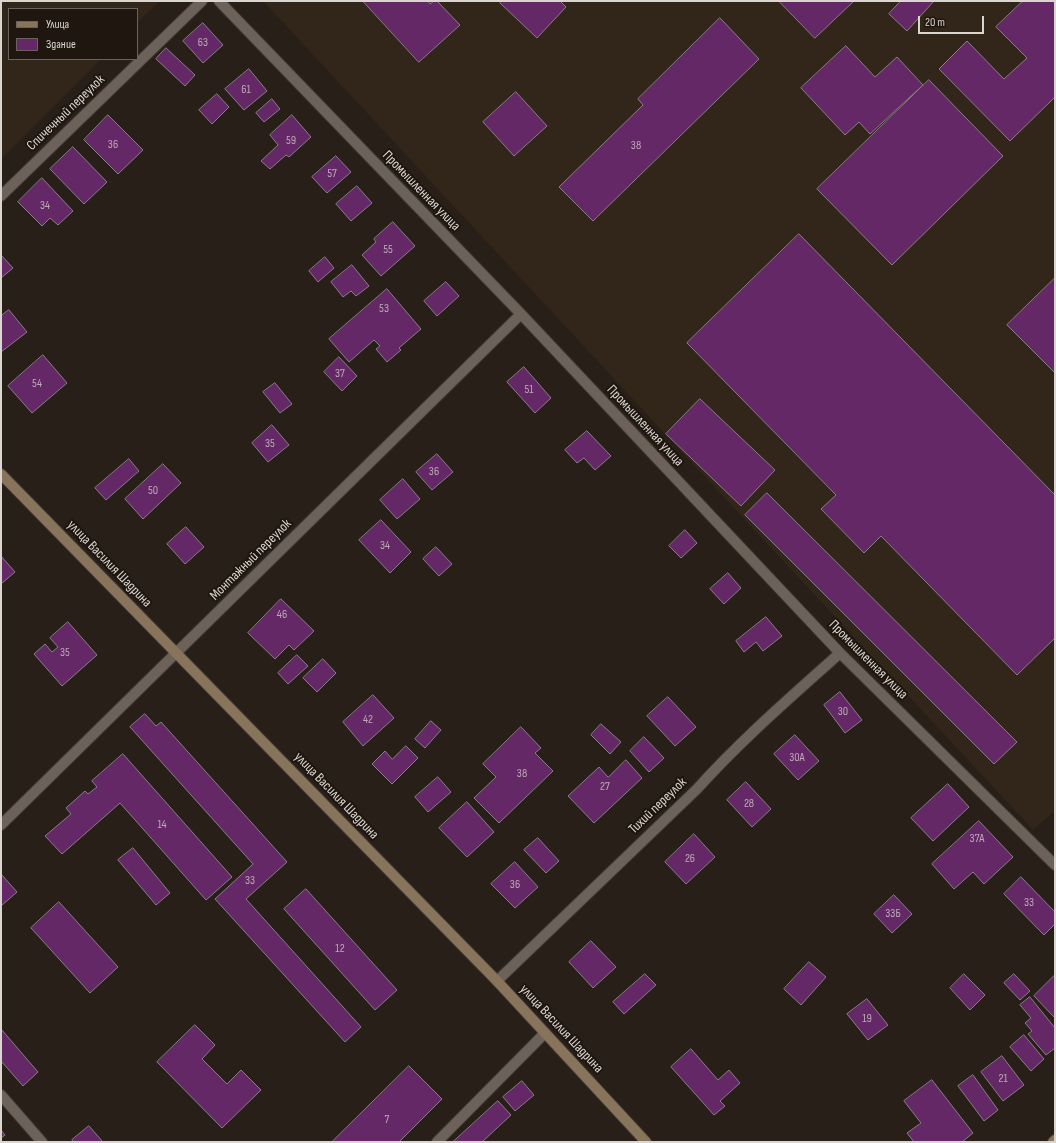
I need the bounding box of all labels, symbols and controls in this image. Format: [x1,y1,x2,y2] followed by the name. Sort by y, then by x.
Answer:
[8,8,138,60] legend
[920,8,986,34] scale bar
[925,15,945,30] text: 20 m
[46,17,69,32] text: Улица
[198,36,208,50] house number: 63
[46,37,76,52] text: Здание
[24,72,108,154] street label: Спичечный переулок
[241,83,251,97] house number: 61
[286,134,296,148] house number: 59
[108,138,118,152] house number: 36
[631,139,641,153] house number: 38
[378,147,464,235] street label: Промышленная улица
[327,167,337,181] house number: 57
[40,199,50,213] house number: 34
[383,243,393,257] house number: 55
[379,302,389,316] house number: 53
[335,367,345,381] house number: 37
[32,377,42,391] house number: 54
[603,382,687,470] street label: Промышленная улица
[524,383,534,397] house number: 51
[265,437,275,451] house number: 35
[429,465,439,479] house number: 36
[148,484,158,498] house number: 50
[207,516,295,604] street label: Монтажный переулок
[63,517,155,611] street label: улица Василия Шадрина
[380,539,390,553] house number: 34
[277,608,287,622] house number: 46
[825,617,911,703] street label: Промышленная улица
[60,646,70,660] house number: 35
[838,705,848,719] house number: 30
[363,713,373,727] house number: 42
[290,749,382,843] street label: улица Василия Шадрина
[789,751,805,765] house number: 30А
[517,767,527,781] house number: 38
[626,774,690,838] street label: Тихий переулок
[600,780,610,794] house number: 27
[744,797,754,811] house number: 28
[157,818,167,832] house number: 14
[970,832,984,846] house number: 37А
[685,852,695,866] house number: 26
[245,874,255,888] house number: 33
[510,878,520,892] house number: 36
[1024,896,1034,910] house number: 33
[885,907,901,921] house number: 33Б
[335,942,345,956] house number: 12
[516,981,606,1077] street label: улица Василия Шадрина
[862,1012,872,1026] house number: 19
[998,1072,1008,1086] house number: 21
[385,1113,389,1127] house number: 7

